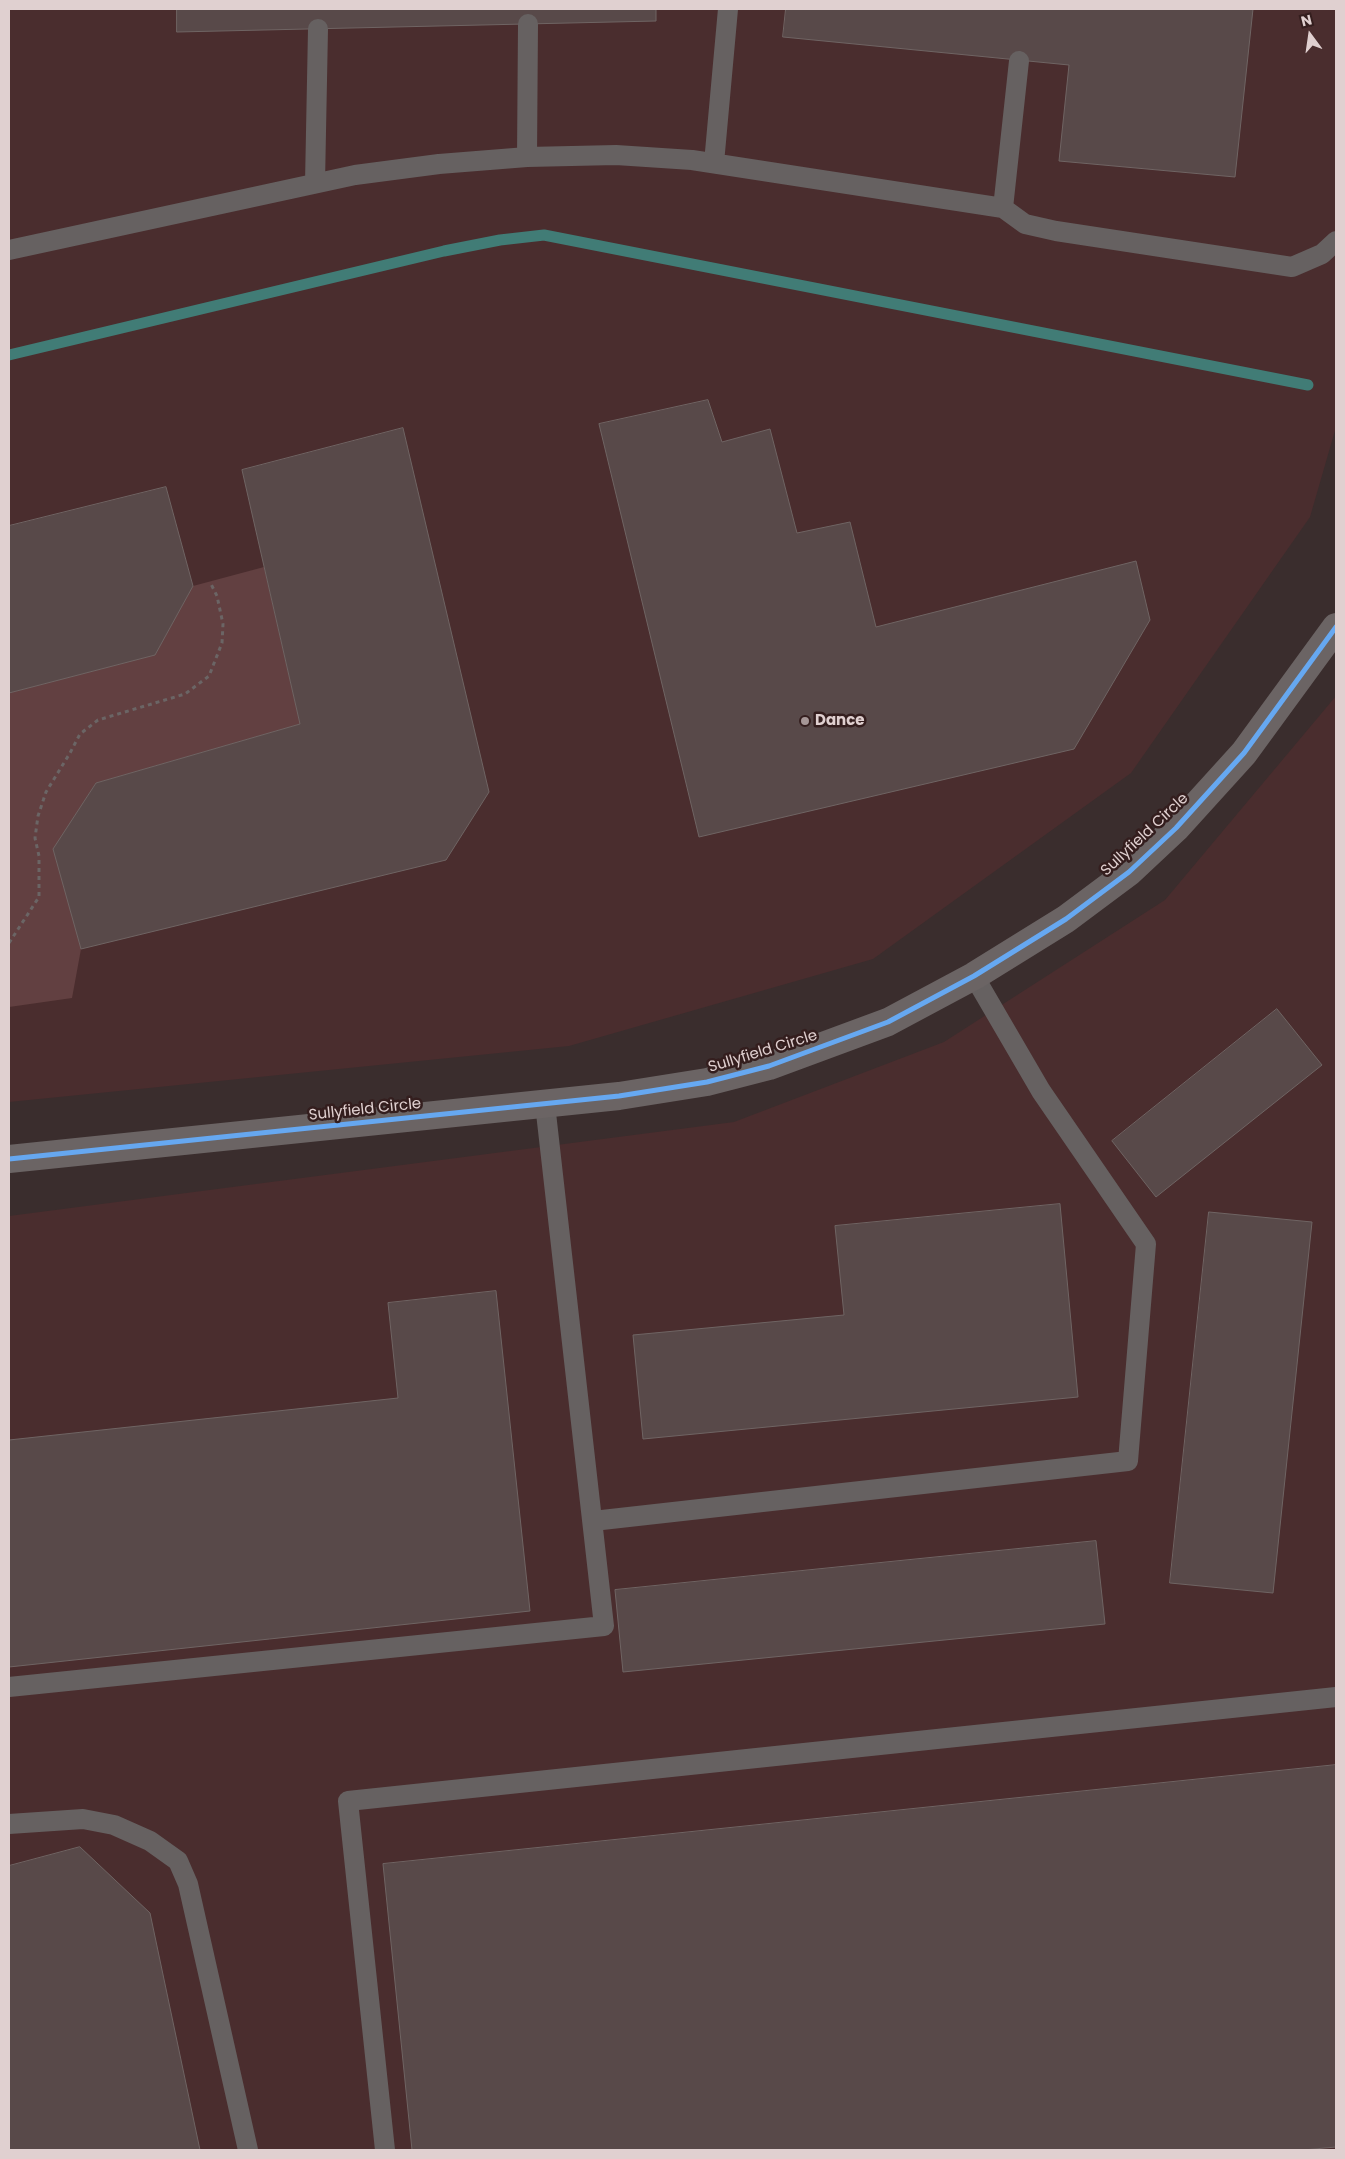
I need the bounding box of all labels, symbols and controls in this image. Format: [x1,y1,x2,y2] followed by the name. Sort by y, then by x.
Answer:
[1299,9,1314,31] text: N
[1285,10,1335,60] north arrow
[815,712,865,730] place label: Dance
[799,715,811,727] marker: Dance
[1098,790,1192,880] street label: Sullyfield Circle
[706,1027,820,1077] street label: Sullyfield Circle
[308,1095,422,1125] street label: Sullyfield Circle

